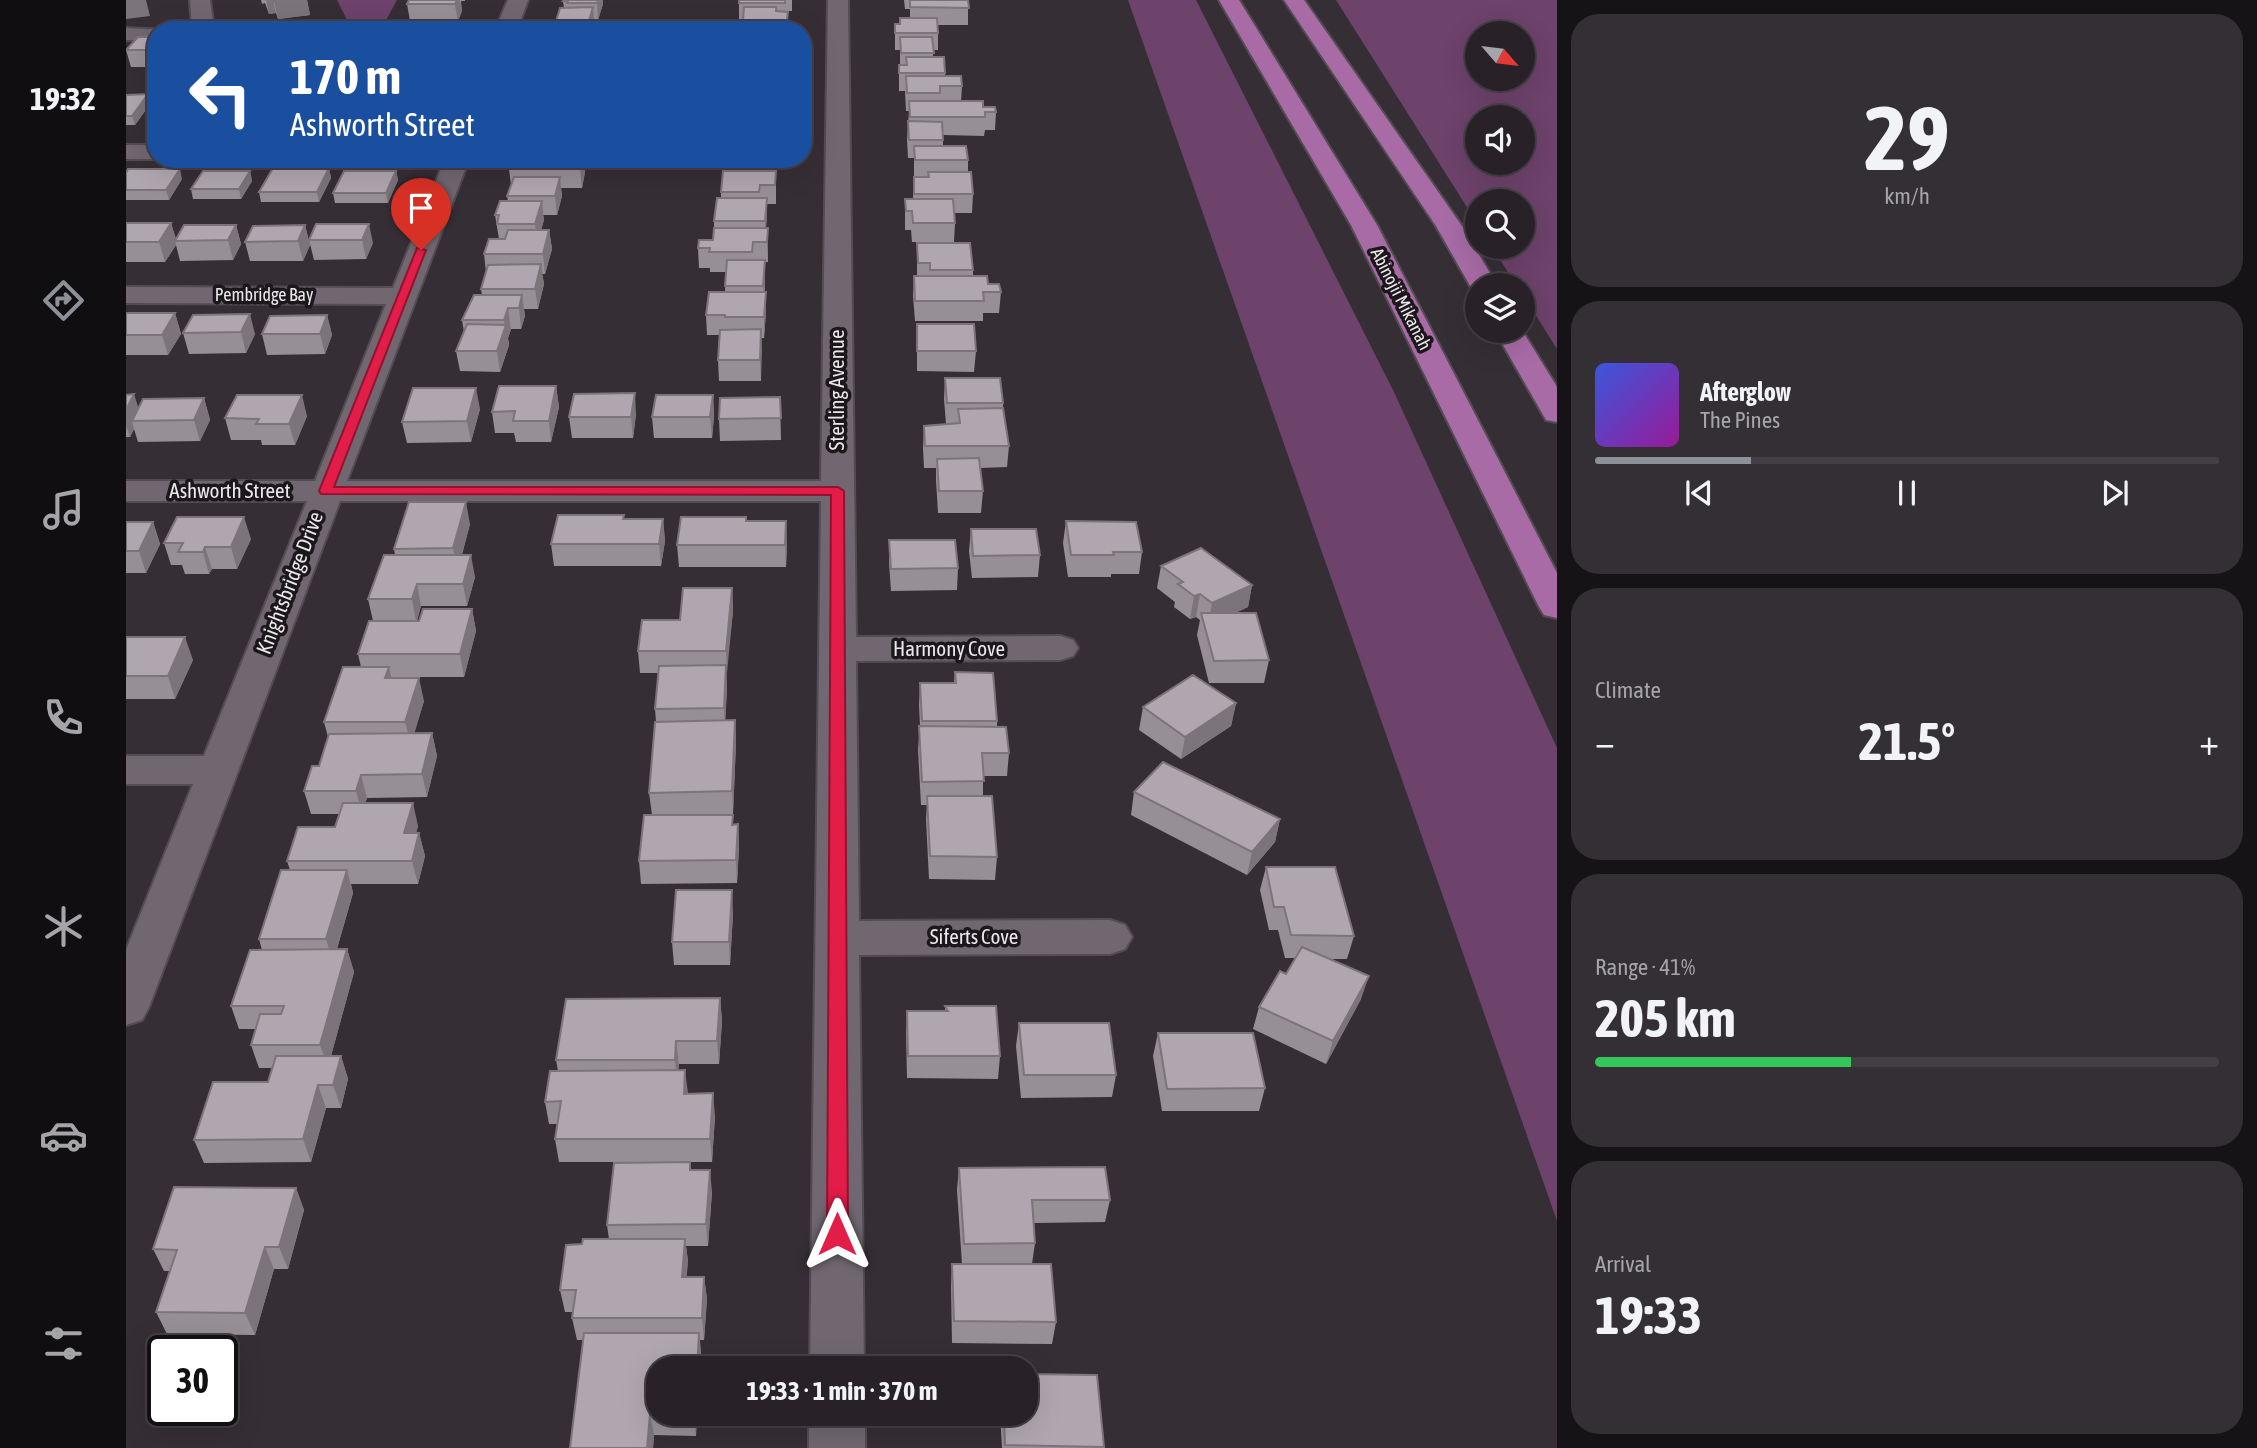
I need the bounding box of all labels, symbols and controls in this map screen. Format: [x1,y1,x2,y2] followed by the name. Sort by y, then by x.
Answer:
[1465,21,1535,91] north arrow
[1465,21,1535,343] map controls
[290,48,401,104] text: 170 m
[175,49,266,140] icon: left
[30,80,96,117] text: 19:32
[1864,85,1950,189] text: 29
[1465,105,1535,175] button: sound
[290,106,475,143] text: Ashworth Street
[391,178,451,250] pin
[1884,183,1930,209] text: km/h
[402,189,440,227] icon: arrive
[1465,189,1535,259] button: search
[1367,244,1436,353] street label: Abinojii Mikanah
[1465,273,1535,343] button: layers
[39,276,88,325] icon: directions
[215,284,313,305] street label: Pembridge Bay
[824,329,848,451] street label: Sterling Avenue
[1700,377,1791,407] text: Afterglow
[1700,407,1780,433] text: The Pines
[1680,474,1718,512] icon: previous
[1888,474,1926,512] icon: pause
[2096,474,2134,512] icon: next
[169,478,291,502] street label: Ashworth Street
[39,485,88,534] icon: music
[251,508,327,657] street label: Knightsbridge Drive
[893,636,1005,660] street label: Harmony Cove
[1595,677,1661,703] text: Climate
[39,693,88,742] icon: phone
[1859,711,1955,771] text: 21.5°
[1595,720,1615,763] text: −
[2199,720,2219,763] text: +
[39,902,88,951] icon: climate
[930,924,1018,948] street label: Siferts Cove
[1595,954,1695,980] text: Range · 41%
[1595,988,1736,1048] text: 205 km
[39,1111,88,1160] icon: car
[800,1197,874,1271] position arrow
[1595,1251,1651,1277] text: Arrival
[1595,1285,1702,1345] text: 19:33
[39,1319,88,1368] icon: filters
[147,1335,238,1426] speed limit sign: 30
[747,1376,937,1406] text: 19:33 · 1 min · 370 m

